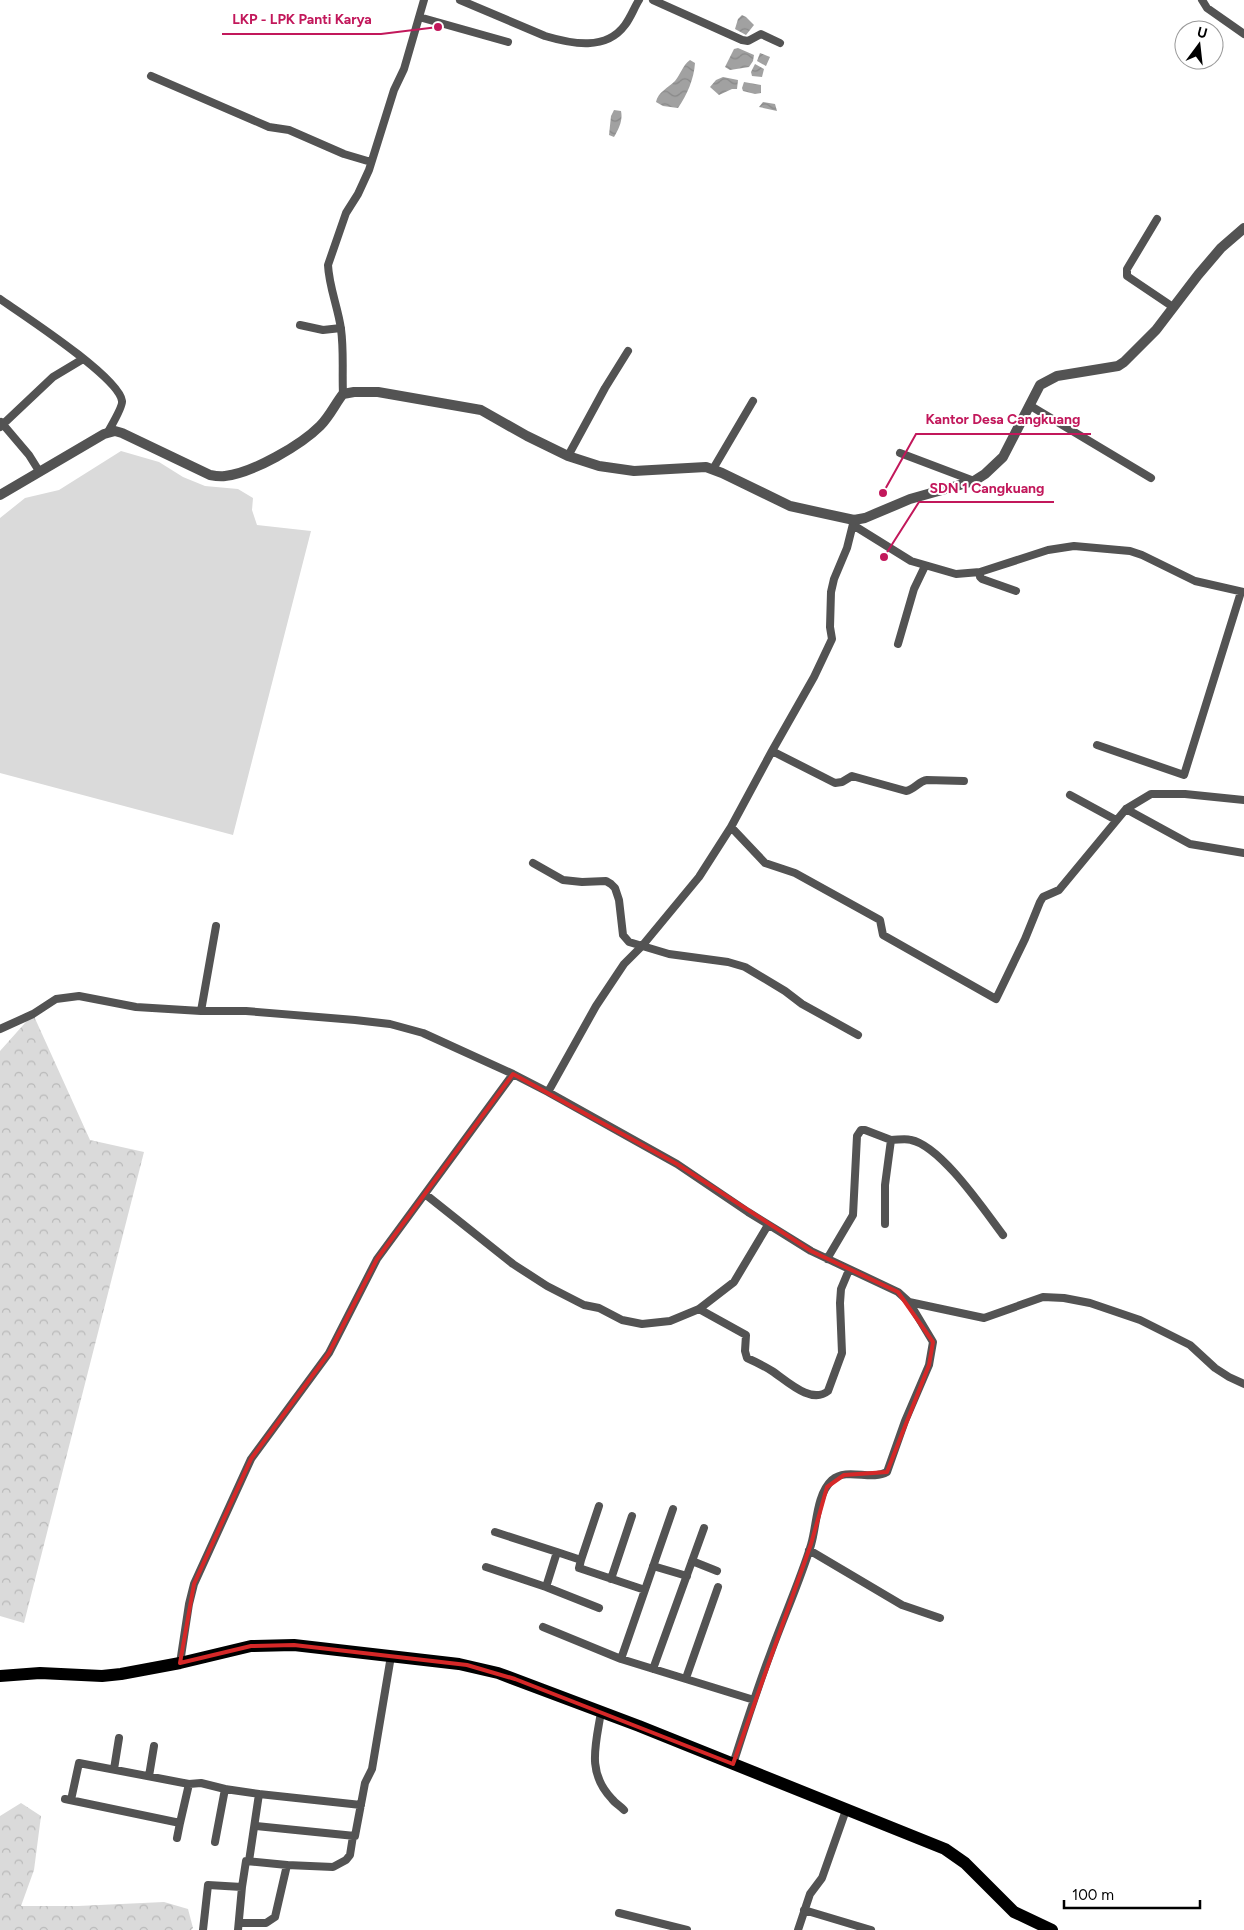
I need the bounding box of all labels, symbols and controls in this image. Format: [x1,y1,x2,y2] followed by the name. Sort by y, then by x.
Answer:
[222,5,381,34] callout: LKP - LPK Panti Karya
[232,11,372,28] text: LKP - LPK Panti Karya
[1174,20,1224,70] north arrow
[1195,23,1209,42] text: U
[916,405,1091,434] callout: Kantor Desa Cangkuang
[926,411,1080,428] text: Kantor Desa Cangkuang
[919,473,1054,502] callout: SDN 1 Cangkuang
[930,480,1044,497] text: SDN 1 Cangkuang
[1064,1878,1200,1910] scale bar
[1072,1886,1114,1904] text: 100 m

